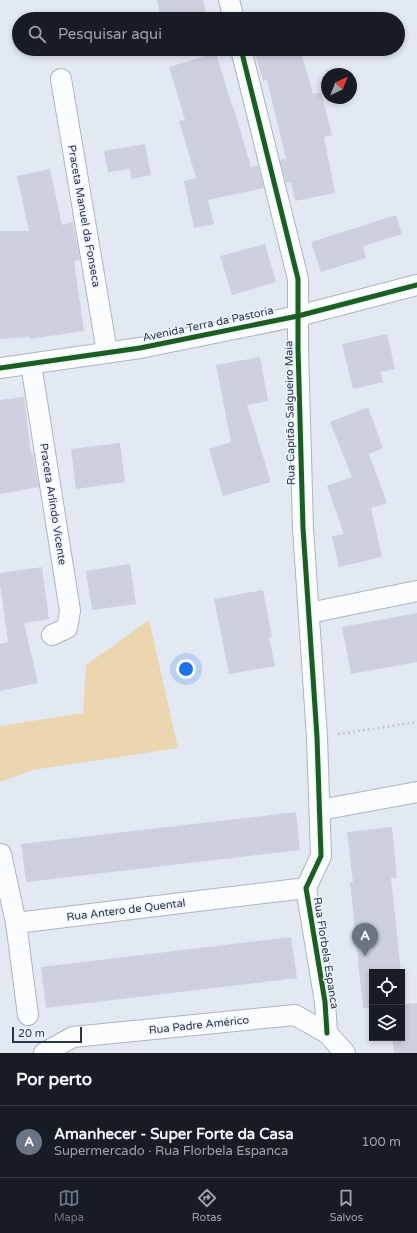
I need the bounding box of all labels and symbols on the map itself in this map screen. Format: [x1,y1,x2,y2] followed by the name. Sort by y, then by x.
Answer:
[321,68,357,104] north arrow
[65,144,103,288] street label: Praceta Manuel da Fonseca
[141,304,275,344] street label: Avenida Terra da Pastoria
[282,341,298,485] street label: Rua Capitão Salgueiro Maia
[37,442,69,566] street label: Praceta Arlindo Vicente
[176,659,196,679] your location
[66,896,186,924] street label: Rua Antero de Quental
[311,896,341,1010] street label: Rua Florbela Espanca
[352,923,378,956] pin: A
[148,1013,250,1037] street label: Rua Padre Américo
[12,1025,82,1044] scale bar

